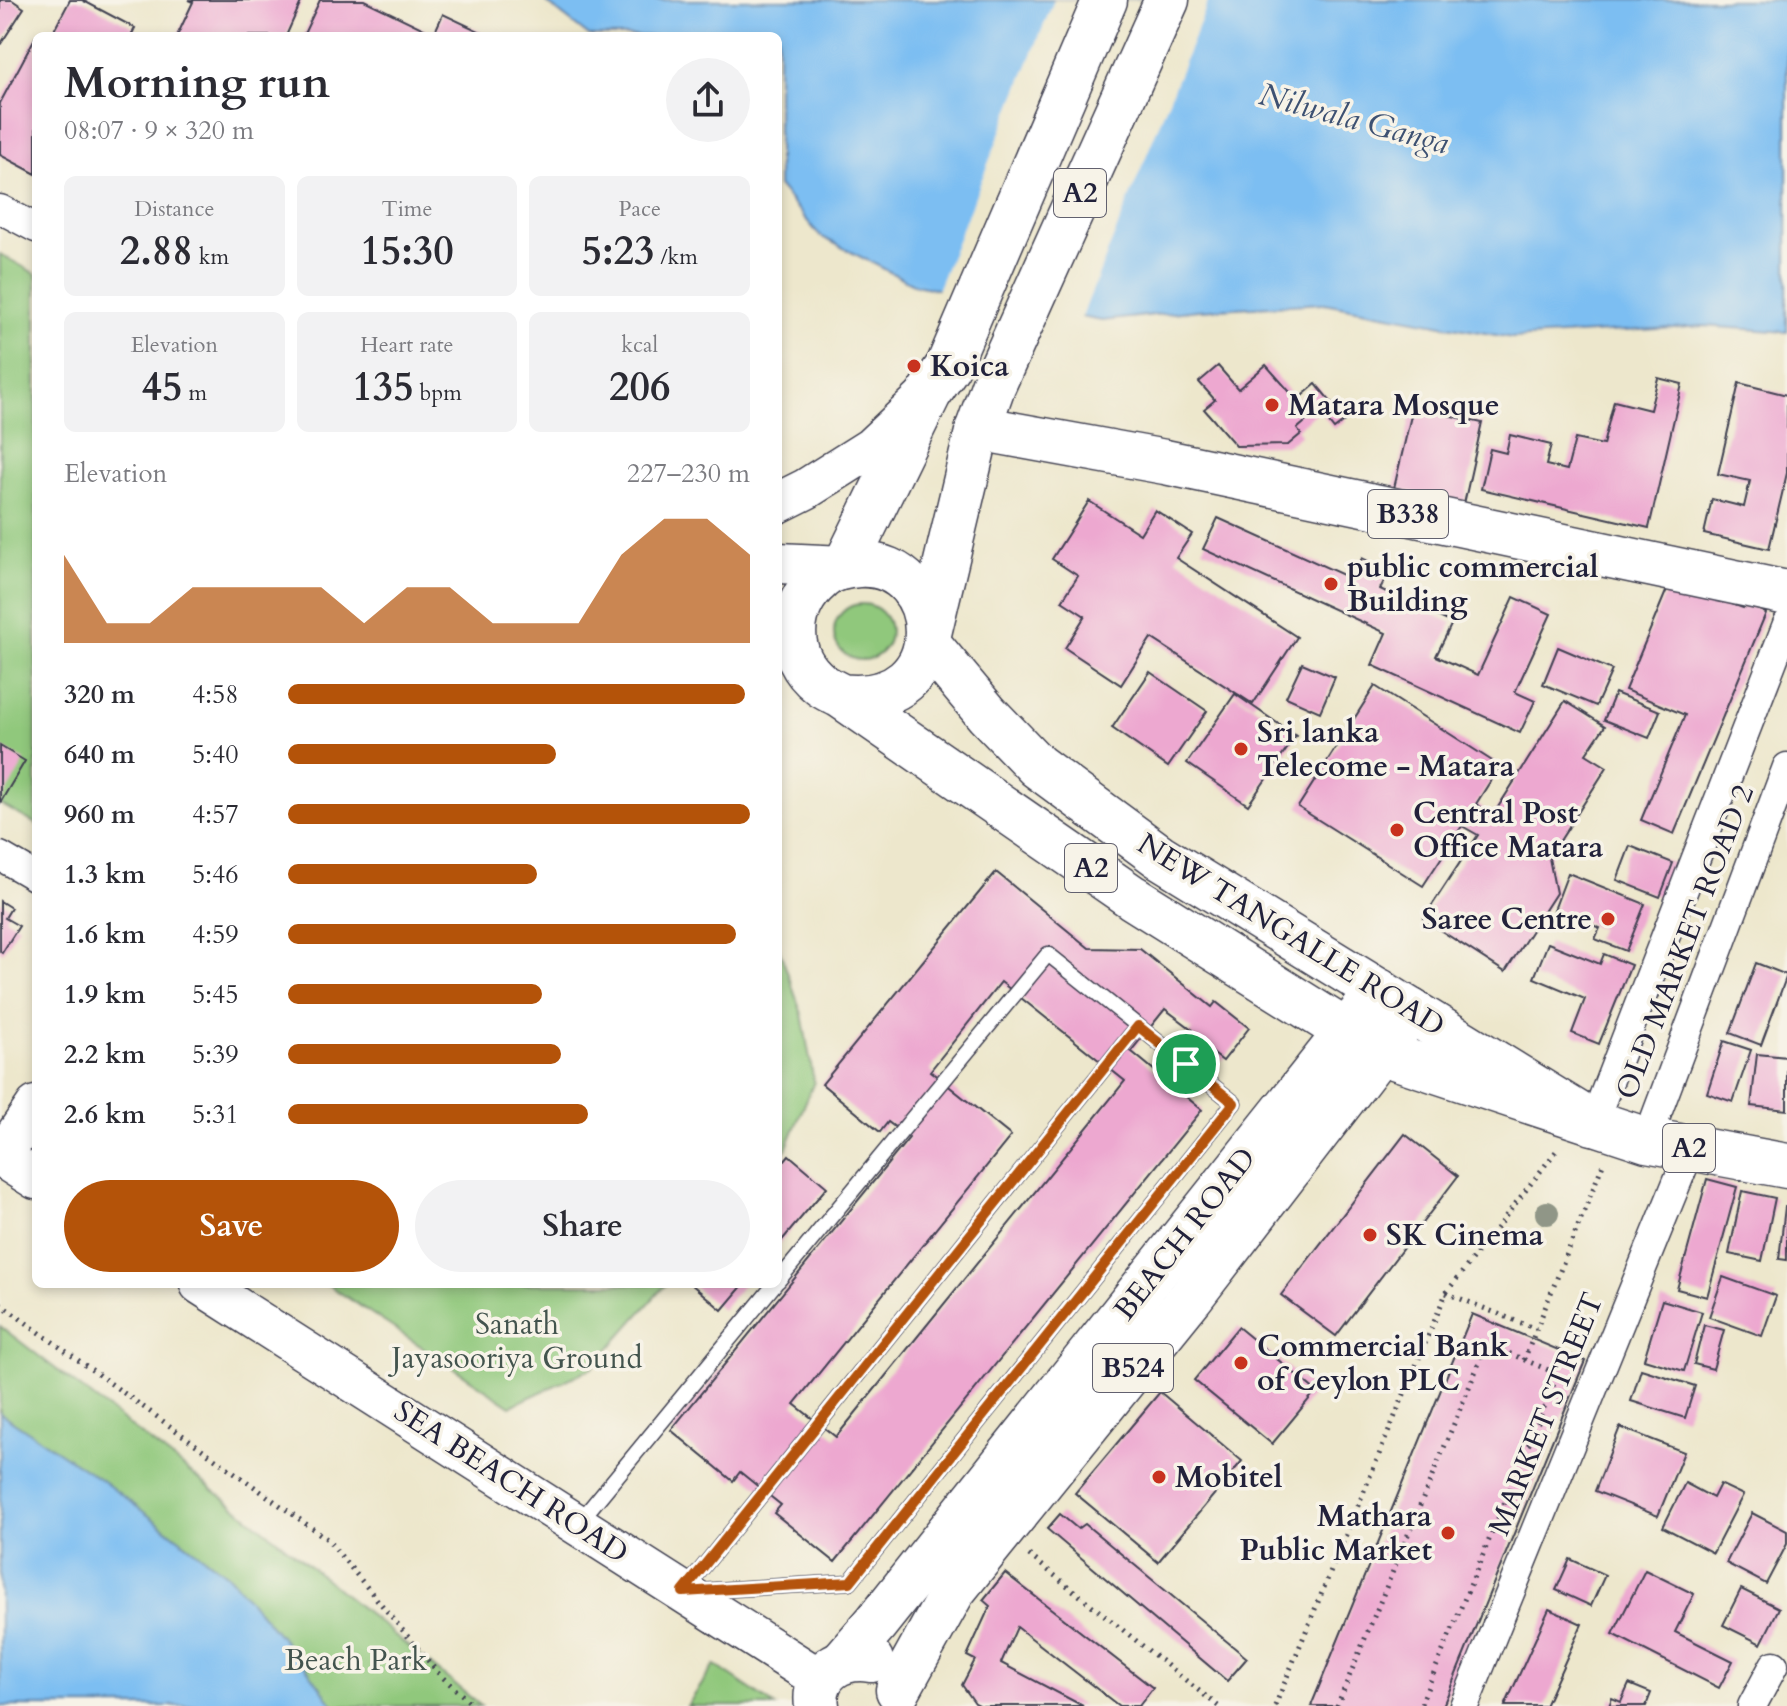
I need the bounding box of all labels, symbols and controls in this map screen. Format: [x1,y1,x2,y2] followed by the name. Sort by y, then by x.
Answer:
[64,53,330,113] text: Morning run
[666,58,750,142] button: share
[1254,73,1454,165] water label: Nilwala Ganga
[64,113,254,148] text: 08:07 · 9 × 320 m
[1054,169,1106,217] road number: A2
[134,194,215,224] text: Distance
[382,194,432,224] text: Time
[618,194,661,224] text: Pace
[120,224,193,279] text: 2.88
[360,224,454,279] text: 15:30
[581,224,654,279] text: 5:23
[193,242,229,272] text: km
[654,242,698,272] text: /km
[131,330,218,360] text: Elevation
[360,330,454,360] text: Heart rate
[621,330,658,360] text: kcal
[930,346,1009,387] place label: Koica
[905,357,923,375] marker: Koica
[142,360,183,415] text: 45
[352,360,414,415] text: 135
[609,360,670,415] text: 206
[183,378,207,408] text: m
[414,378,462,408] text: bpm
[1288,385,1500,426] place label: Matara Mosque
[1263,396,1281,414] marker: Matara Mosque
[64,456,167,491] text: Elevation
[627,456,750,491] text: 227–230 m
[1368,490,1448,538] road number: B338
[1347,547,1599,622] place label: public commercial Building
[1322,575,1340,593] marker: public commercial Building
[64,677,135,712] text: 320 m
[192,677,239,712] text: 4:58
[1257,712,1515,787] place label: Sri lanka Telecome - Matara
[64,737,135,772] text: 640 m
[192,737,239,772] text: 5:40
[1232,740,1250,758] marker: Sri lanka Telecome - Matara
[1606,779,1764,1105] street label: OLD MARKET ROAD 2
[1413,793,1604,868] place label: Central Post Office Matara
[64,797,135,832] text: 960 m
[192,797,239,832] text: 4:57
[1388,821,1406,839] marker: Central Post Office Matara
[1130,824,1452,1046] street label: NEW TANGALLE ROAD
[1065,844,1117,892] road number: A2
[64,857,145,892] text: 1.3 km
[192,857,239,892] text: 5:46
[1422,899,1592,940] place label: Saree Centre
[1599,910,1617,928] marker: Saree Centre
[64,917,145,952] text: 1.6 km
[192,917,239,952] text: 4:59
[64,977,145,1012] text: 1.9 km
[192,977,239,1012] text: 5:45
[1152,1030,1220,1098] pin
[64,1037,145,1072] text: 2.2 km
[192,1037,239,1072] text: 5:39
[1164,1042,1208,1086] icon: arrive
[64,1097,145,1132] text: 2.6 km
[192,1097,239,1132] text: 5:31
[1663,1124,1715,1172] road number: A2
[1105,1139,1265,1329] street label: BEACH ROAD
[64,1180,399,1272] button: Save
[415,1180,750,1272] button: Share
[1386,1215,1544,1256] place label: SK Cinema
[1361,1226,1379,1244] marker: SK Cinema
[1479,1287,1613,1541] street label: MARKET STREET
[387,1304,643,1379] park label: Sanath Jayasooriya Ground
[1257,1326,1509,1401] place label: Commercial Bank of Ceylon PLC
[1093,1344,1173,1392] road number: B524
[1232,1354,1250,1372] marker: Commercial Bank of Ceylon PLC
[386,1391,636,1573] street label: SEA BEACH ROAD
[1175,1457,1283,1498] place label: Mobitel
[1150,1468,1168,1486] marker: Mobitel
[1240,1496,1432,1571] place label: Mathara Public Market
[1439,1524,1457,1542] marker: Mathara Public Market
[285,1640,427,1681] park label: Beach Park

